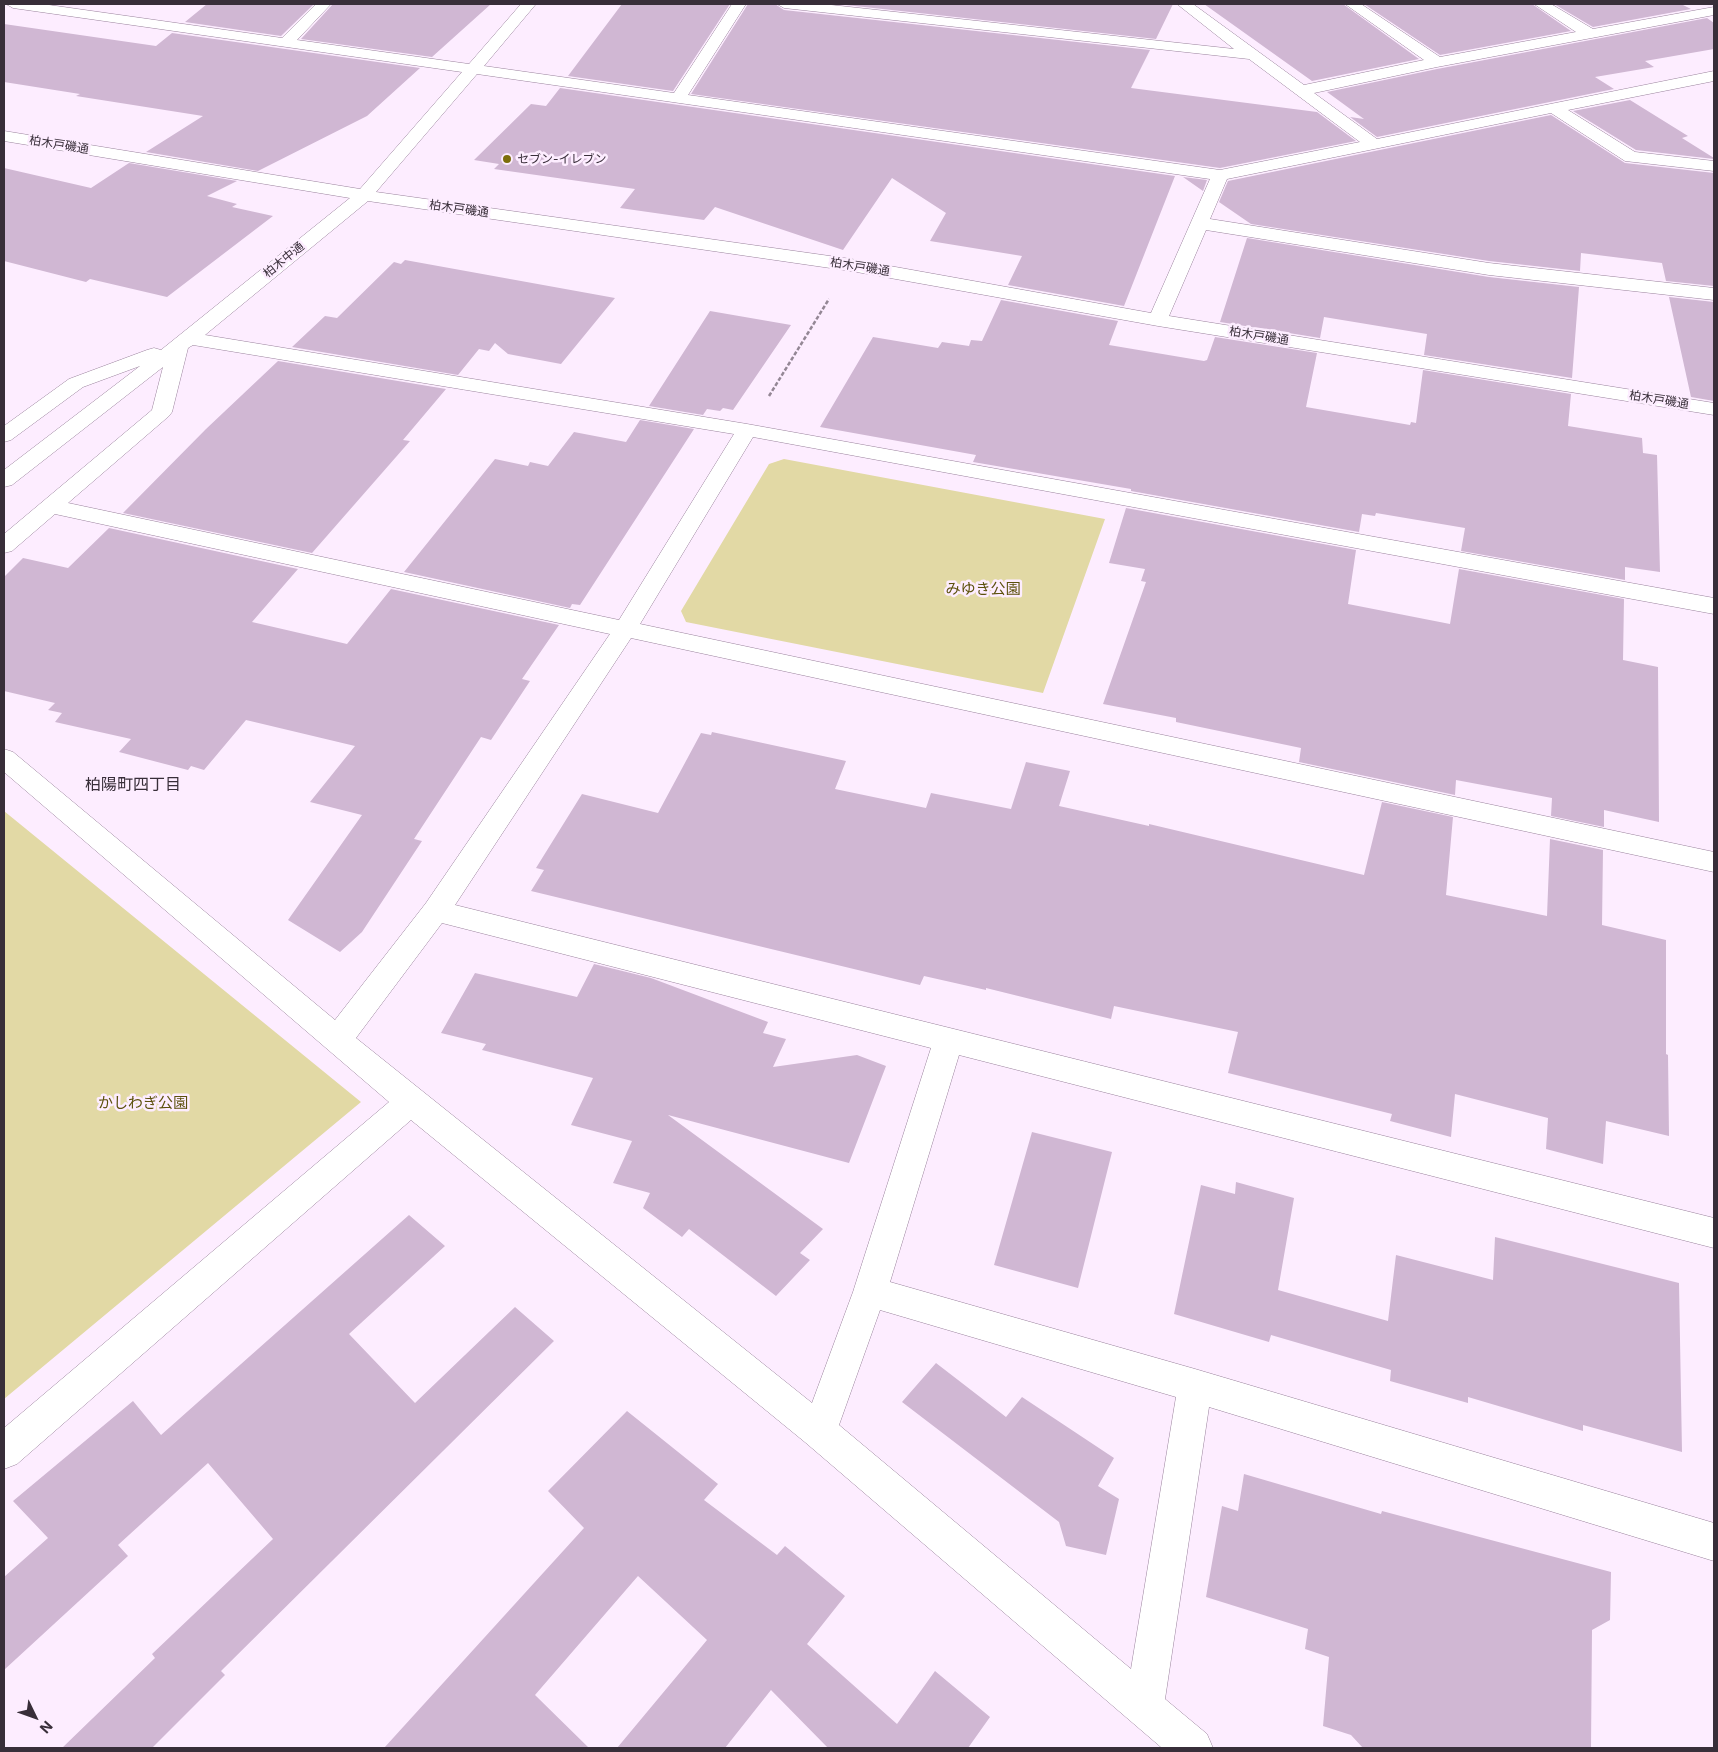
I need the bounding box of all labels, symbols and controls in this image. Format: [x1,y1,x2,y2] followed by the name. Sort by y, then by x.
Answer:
[28,133,90,157] street label: 柏木戸磯通
[517,152,607,166] place label: セブン-イレブン
[501,153,513,165] marker: セブン-イレブン
[428,198,490,220] street label: 柏木戸磯通
[261,239,307,281] street label: 柏木中通
[829,255,891,279] street label: 柏木戸磯通
[1228,324,1290,348] street label: 柏木戸磯通
[1628,388,1690,412] street label: 柏木戸磯通
[946,580,1020,598] park label: みゆき公園
[85,775,181,795] district label: 柏陽町四丁目
[98,1094,188,1112] park label: かしわぎ公園
[10,1692,60,1742] north arrow
[37,1718,56,1737] text: N

